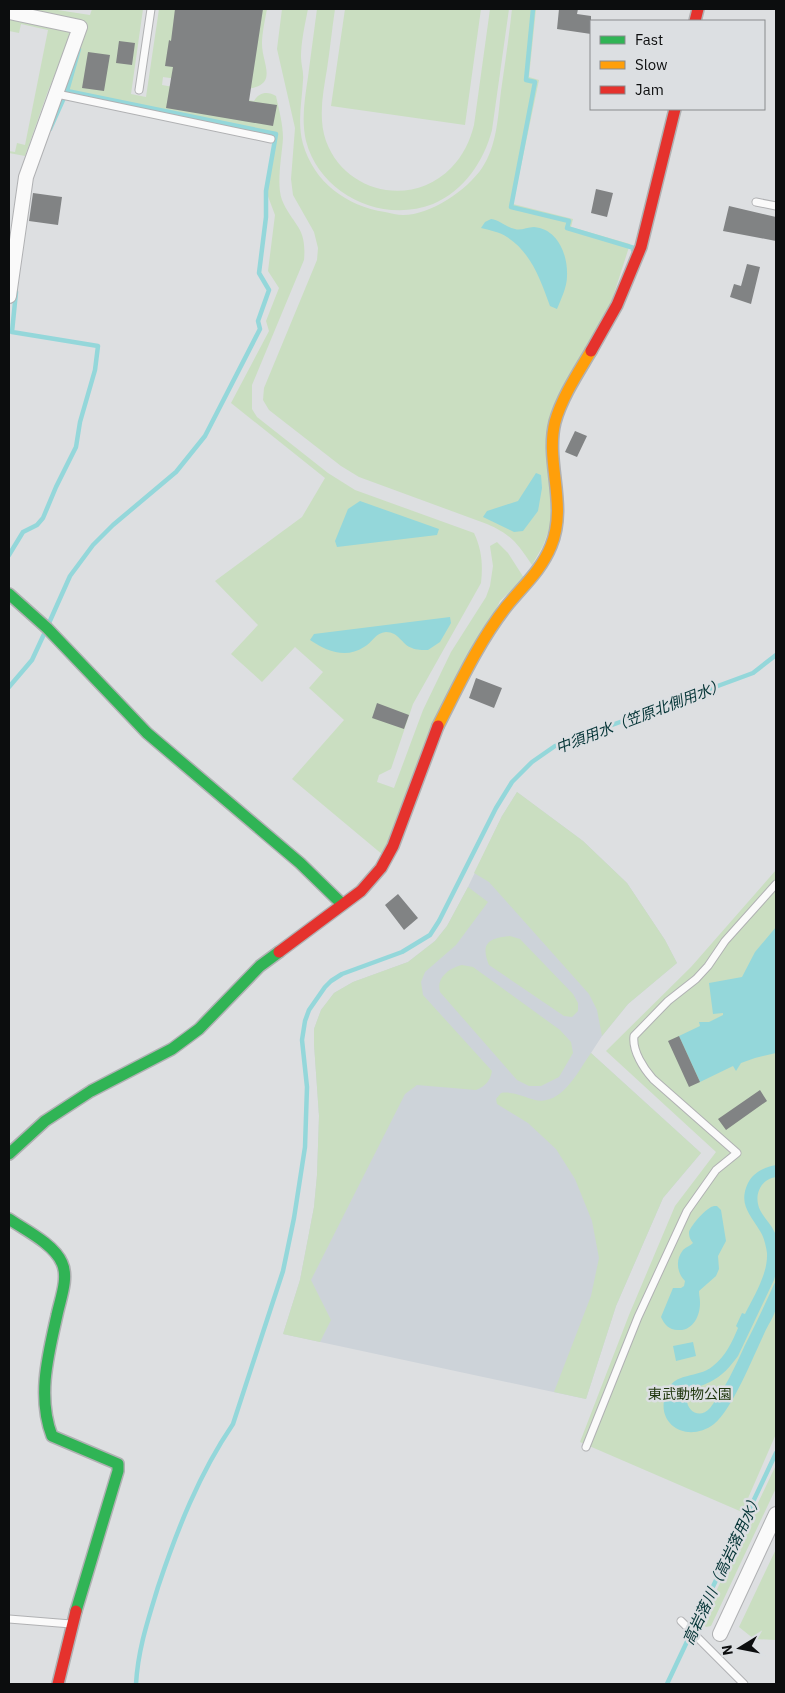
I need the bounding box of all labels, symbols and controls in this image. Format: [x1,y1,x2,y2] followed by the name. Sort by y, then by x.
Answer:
[590,20,765,110] legend
[635,30,663,49] text: Fast
[635,55,668,74] text: Slow
[635,80,664,99] text: Jam
[553,675,727,757] water label: 中須用水（笠原北側用水）
[648,1385,732,1403] park label: 東武動物公園
[679,1490,765,1648] water label: 高岩落川（高岩落用水）
[715,1623,765,1673] north arrow
[717,1644,737,1657] text: N

